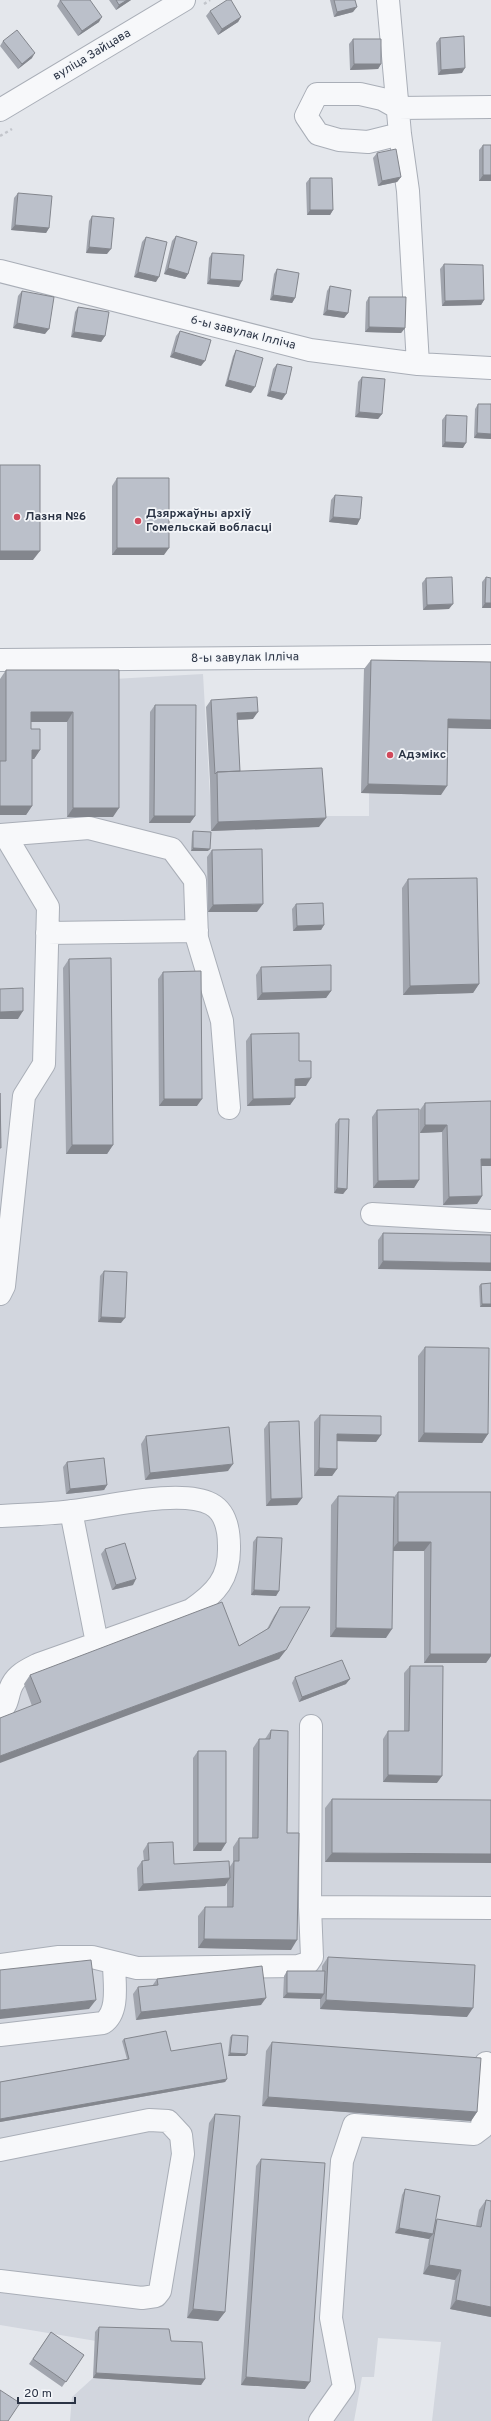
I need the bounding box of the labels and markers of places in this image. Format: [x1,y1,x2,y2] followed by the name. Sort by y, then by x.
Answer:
[146,506,272,536] place label: Дзяржаўны архіў Гомельскай вобласці
[25,509,86,525] place label: Лазня №6
[12,512,22,522] marker: Лазня №6
[133,516,143,526] marker: Дзяржаўны архіў Гомельскай вобласці
[398,747,446,763] place label: Адэмікс
[385,750,395,760] marker: Адэмікс

